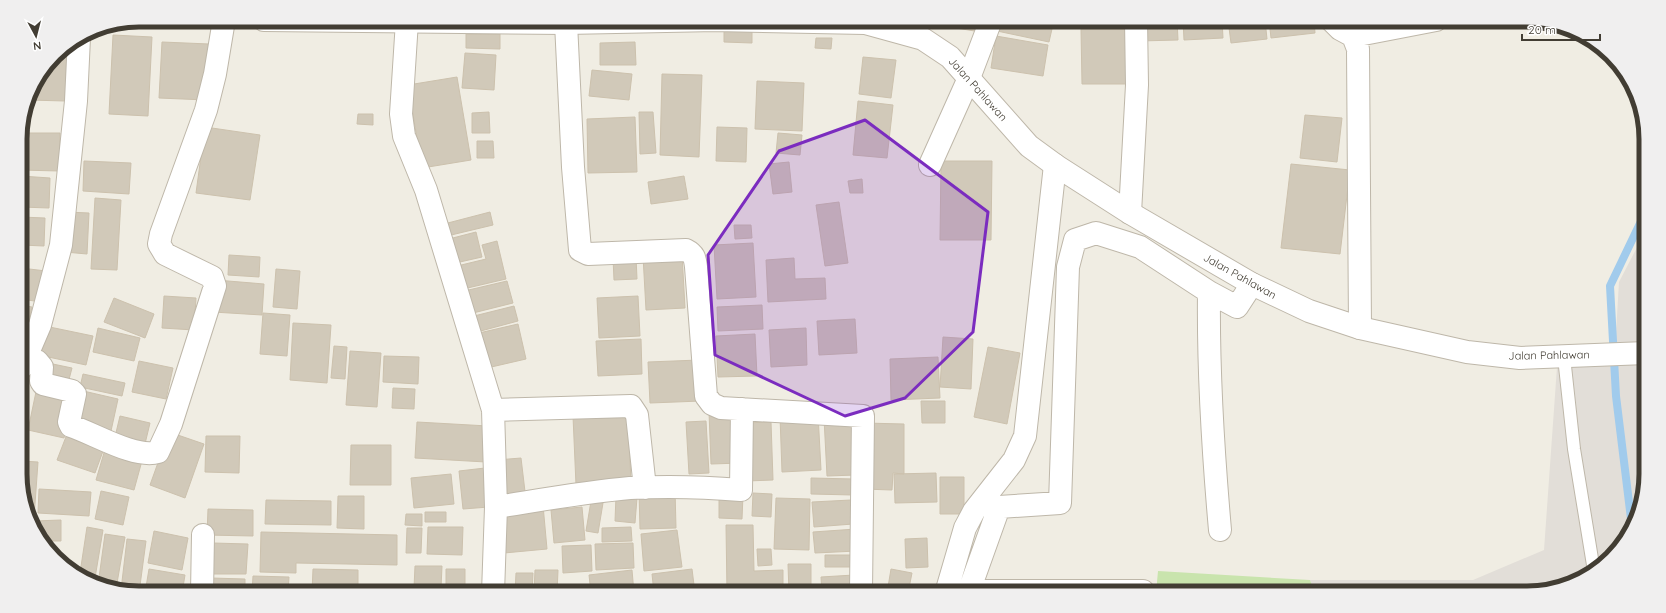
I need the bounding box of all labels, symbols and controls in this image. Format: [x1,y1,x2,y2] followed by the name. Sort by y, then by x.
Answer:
[16,16,56,56] north arrow
[1522,16,1600,42] scale bar
[1528,22,1556,37] text: 20 m
[32,38,42,53] text: N
[946,54,1010,124] street label: Jalan Pahlawan
[1201,250,1279,302] street label: Jalan Pahlawan
[1508,347,1590,363] street label: Jalan Pahlawan

